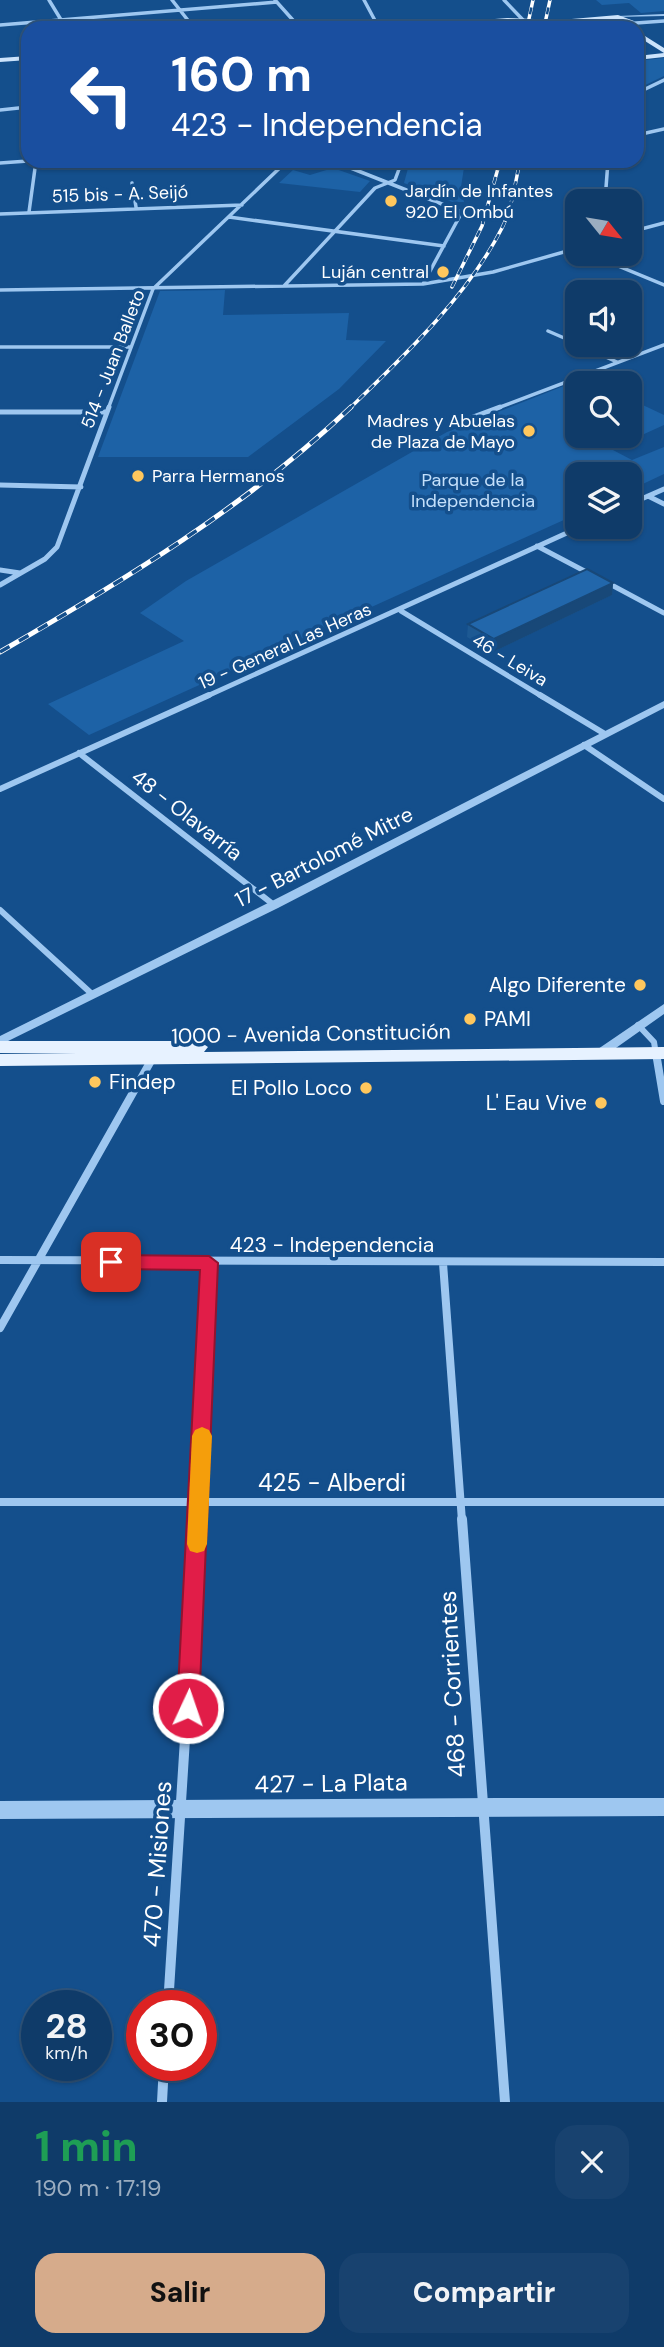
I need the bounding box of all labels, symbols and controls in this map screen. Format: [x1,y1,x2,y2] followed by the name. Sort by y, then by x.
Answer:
[171,42,312,106] text: 160 m
[56,49,147,140] icon: left
[171,104,483,146] text: 423 - Independencia
[405,179,553,224] place label: Jardín de Infantes 920 El Ombú
[51,180,189,208] street label: 515 bis - A. Seijó
[565,189,642,266] north arrow
[565,189,642,539] map controls
[383,193,399,209] marker: Jardín de Infantes 920 El Ombú
[322,260,429,284] place label: Luján central
[435,264,451,280] marker: Luján central
[565,280,642,357] button: sound
[75,286,151,432] street label: 514 - Juan Balleto
[565,371,642,448] button: search
[367,409,515,454] place label: Madres y Abuelas de Plaza de Mayo
[521,423,537,439] marker: Madres y Abuelas de Plaza de Mayo
[565,462,642,539] button: layers
[152,464,285,488] place label: Parra Hermanos
[130,468,146,484] marker: Parra Hermanos
[411,468,535,513] park label: Parque de la Independencia
[195,597,375,695] street label: 19 - General Las Heras
[468,628,552,692] street label: 46 - Leiva
[126,763,248,867] street label: 48 - Olavarría
[230,800,418,914] street label: 17 - Bartolomé Mitre
[489,971,626,999] place label: Algo Diferente
[632,977,648,993] marker: Algo Diferente
[484,1005,531,1033] place label: PAMI
[462,1011,478,1027] marker: PAMI
[171,1018,451,1050] street label: 1000 - Avenida Constitución
[109,1068,176,1096] place label: Findep
[87,1074,103,1090] marker: Findep
[231,1074,352,1102] place label: El Pollo Loco
[358,1080,374,1096] marker: El Pollo Loco
[486,1089,587,1117] place label: L' Eau Vive
[593,1095,609,1111] marker: L' Eau Vive
[230,1231,434,1259] street label: 423 - Independencia
[81,1232,141,1292] pin
[92,1243,130,1281] icon: arrive
[258,1467,406,1498] street label: 425 - Alberdi
[432,1590,472,1778] street label: 468 - Corrientes
[151,1671,225,1745] position arrow
[254,1766,408,1800] street label: 427 - La Plata
[136,1780,178,1948] street label: 470 - Misiones
[126,1990,217,2081] speed limit sign: 30
[45,2003,88,2049] text: 28
[45,2041,88,2065] text: km/h
[35,2119,138,2174] text: 1 min
[555,2125,629,2199] button: close
[35,2173,161,2203] text: 190 m · 17:19
[35,2253,325,2333] button: Salir
[339,2253,629,2333] button: Compartir

